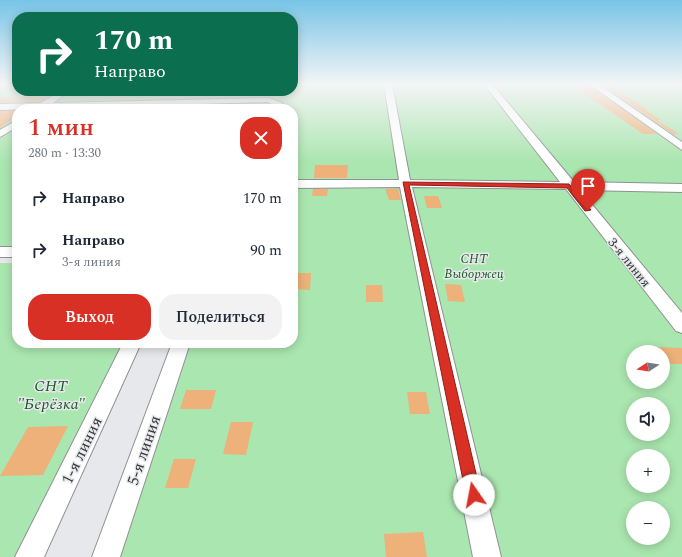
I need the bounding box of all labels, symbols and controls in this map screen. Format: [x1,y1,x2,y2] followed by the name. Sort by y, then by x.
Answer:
[94,19,173,62] text: 170 m
[28,28,80,80] icon: right
[94,58,166,85] text: Направо
[28,110,94,146] text: 1 мин
[240,117,282,159] button: close
[28,143,101,163] text: 280 m · 13:30
[571,169,605,210] pin
[577,175,599,197] icon: arrive
[28,187,50,209] icon: right
[62,187,125,210] text: Направо
[243,187,282,210] text: 170 m
[62,229,125,252] text: Направо
[603,233,656,292] street label: 3-я линия
[28,239,50,261] icon: right
[250,239,282,262] text: 90 m
[444,249,504,284] park label: СНТ Выборжец
[62,252,121,272] text: 3-я линия
[28,294,151,340] button: Выход
[159,294,282,340] button: Поделиться
[626,345,670,389] north arrow
[626,345,670,545] map controls
[17,374,86,416] park label: СНТ "Берёзка"
[626,397,670,441] button: sound
[121,412,167,488] street label: 5-я линия
[55,413,109,488] street label: 1-я линия
[626,449,670,493] button: +
[453,474,495,516] position arrow
[626,501,670,545] button: −

